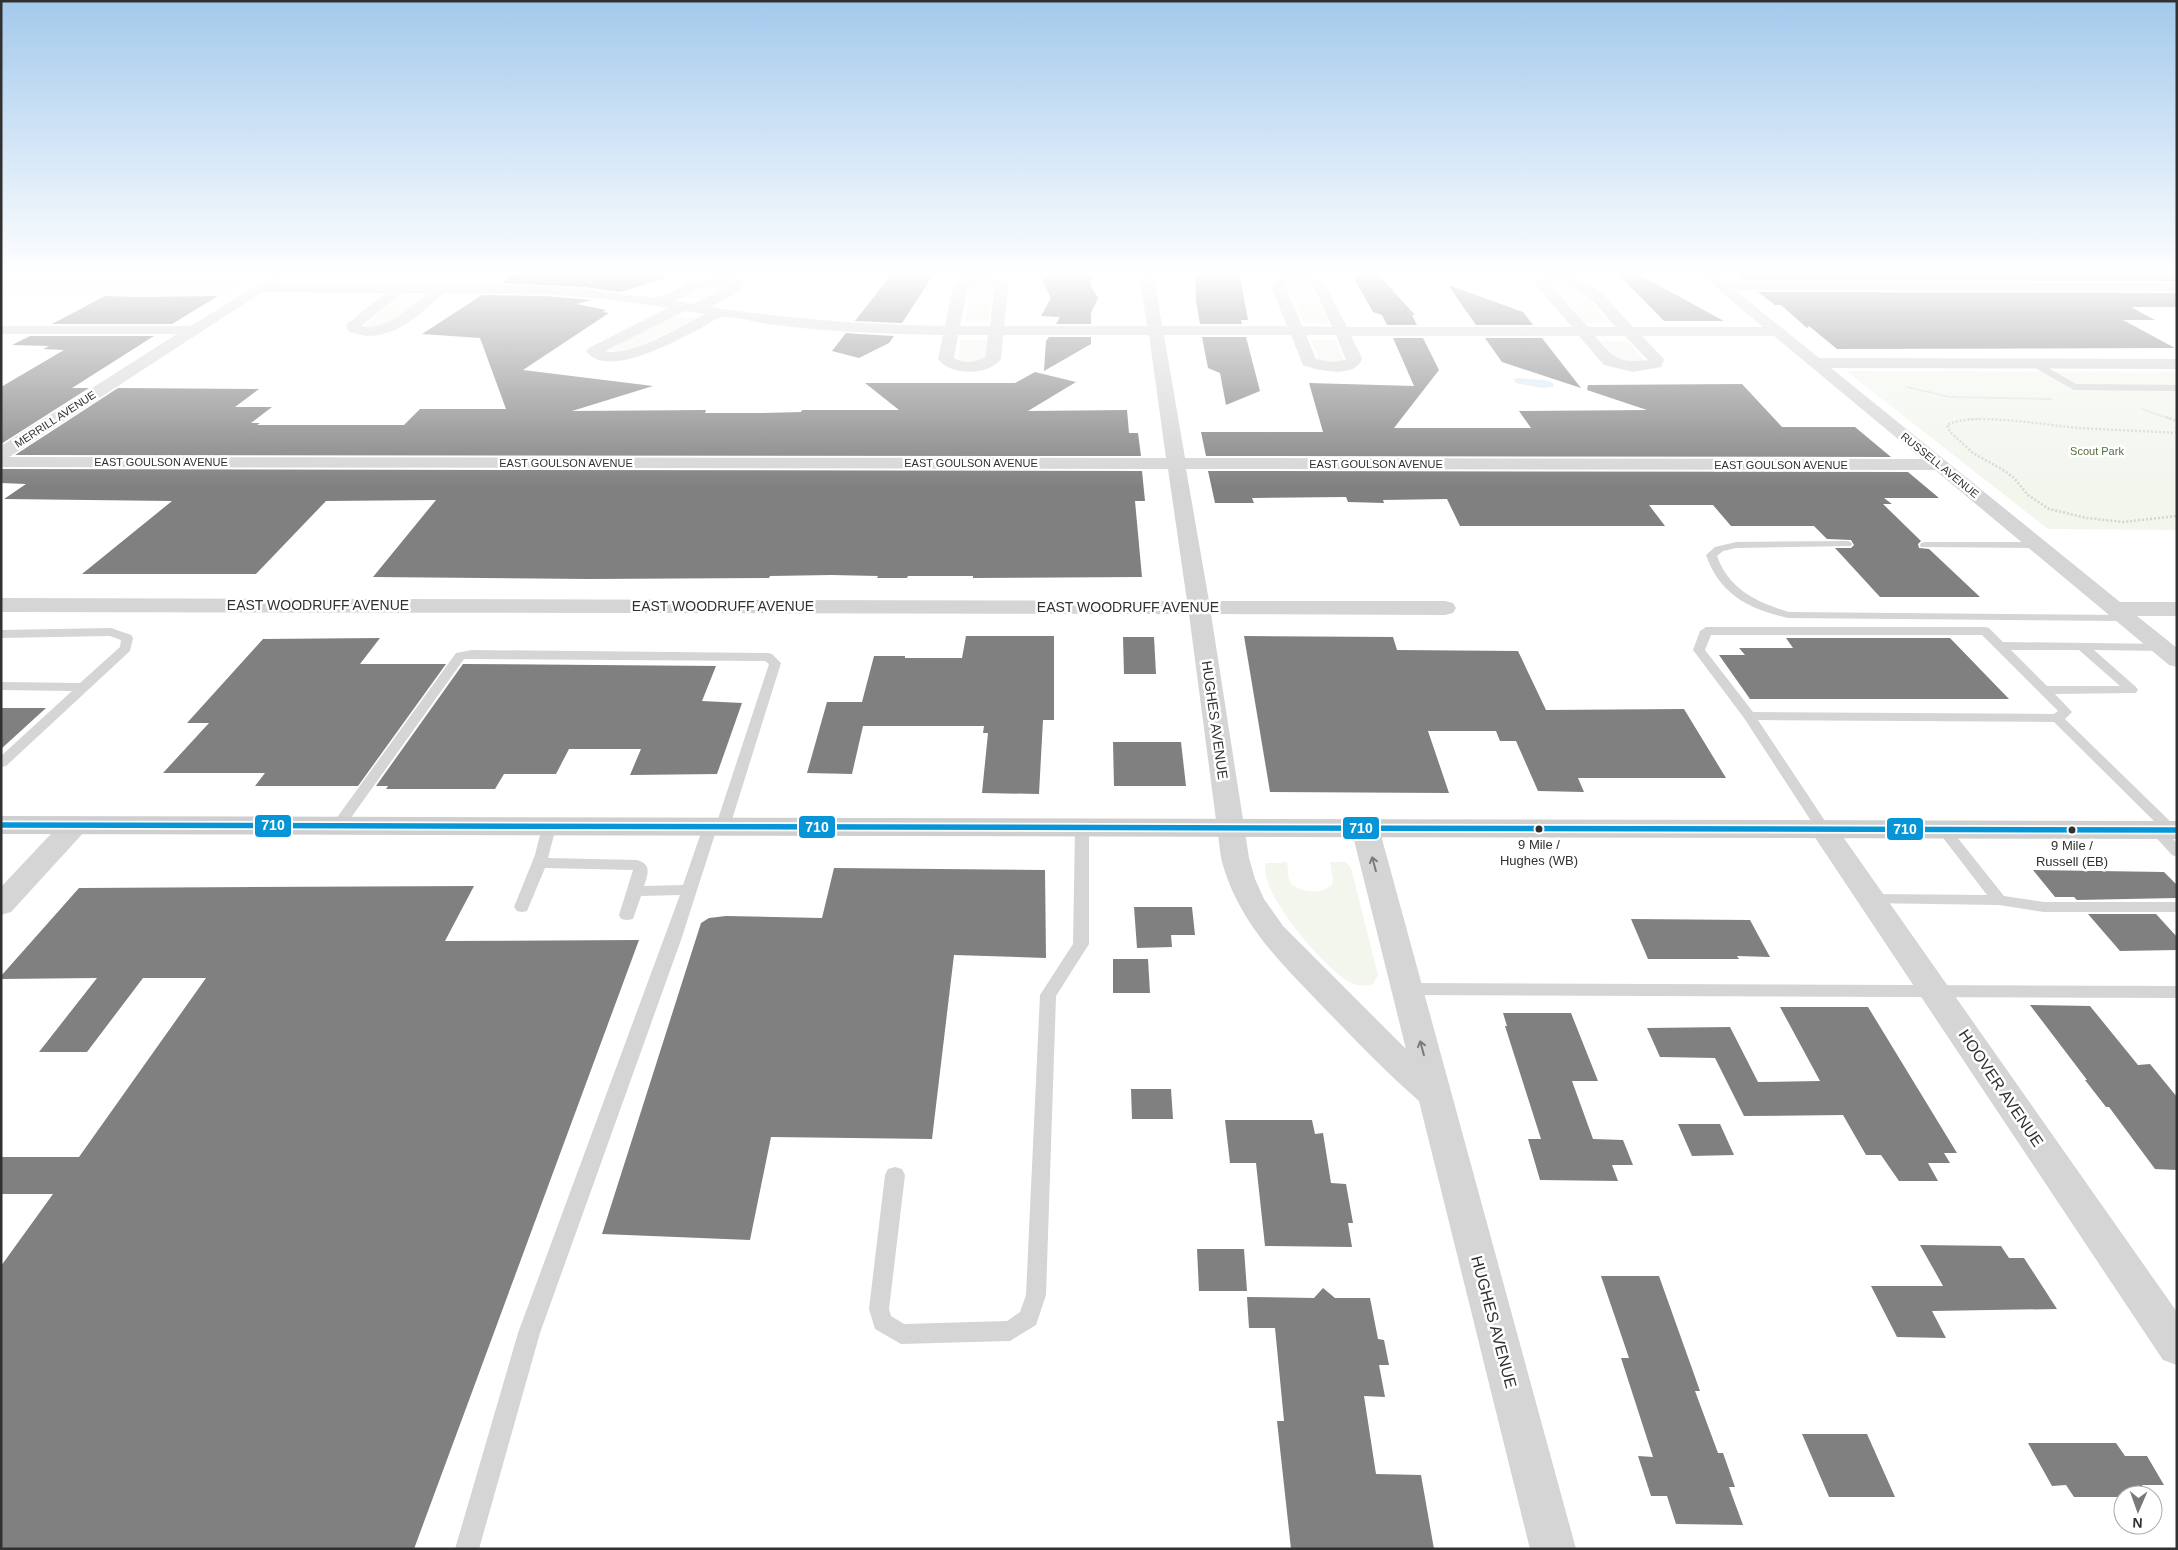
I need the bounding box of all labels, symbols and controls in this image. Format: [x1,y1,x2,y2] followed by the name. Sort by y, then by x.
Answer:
[12,388,98,450] street label: MERRILL AVENUE
[1899,430,1981,500] street label: RUSSELL AVENUE
[2070,445,2124,457] park label: Scout Park
[94,456,228,468] street label: EAST GOULSON AVENUE
[499,457,633,469] street label: EAST GOULSON AVENUE
[904,457,1038,469] street label: EAST GOULSON AVENUE
[1309,458,1443,470] street label: EAST GOULSON AVENUE
[1714,459,1848,471] street label: EAST GOULSON AVENUE
[227,597,409,613] street label: EAST WOODRUFF AVENUE
[632,598,814,614] street label: EAST WOODRUFF AVENUE
[1037,599,1219,615] street label: EAST WOODRUFF AVENUE
[1199,660,1231,780] street label: HUGHES AVENUE
[254,814,292,838] line badge: 710
[798,815,836,839] line badge: 710
[1342,816,1380,840] line badge: 710
[261,817,285,833] text: 710
[1886,817,1924,841] line badge: 710
[805,819,829,835] text: 710
[1349,820,1373,836] text: 710
[1893,821,1917,837] text: 710
[1534,824,1544,834] marker: 9 Mile / Hughes (WB)
[2067,825,2077,835] marker: 9 Mile / Russell (EB)
[1500,837,1578,868] place label: 9 Mile / Hughes (WB)
[2036,838,2108,869] place label: 9 Mile / Russell (EB)
[1369,856,1378,872] one-way arrow
[1956,1026,2046,1150] street label: HOOVER AVENUE
[1417,1041,1427,1057] one-way arrow
[1468,1254,1520,1390] street label: HUGHES AVENUE
[2113,1485,2163,1535] north arrow
[2132,1515,2143,1531] text: N

